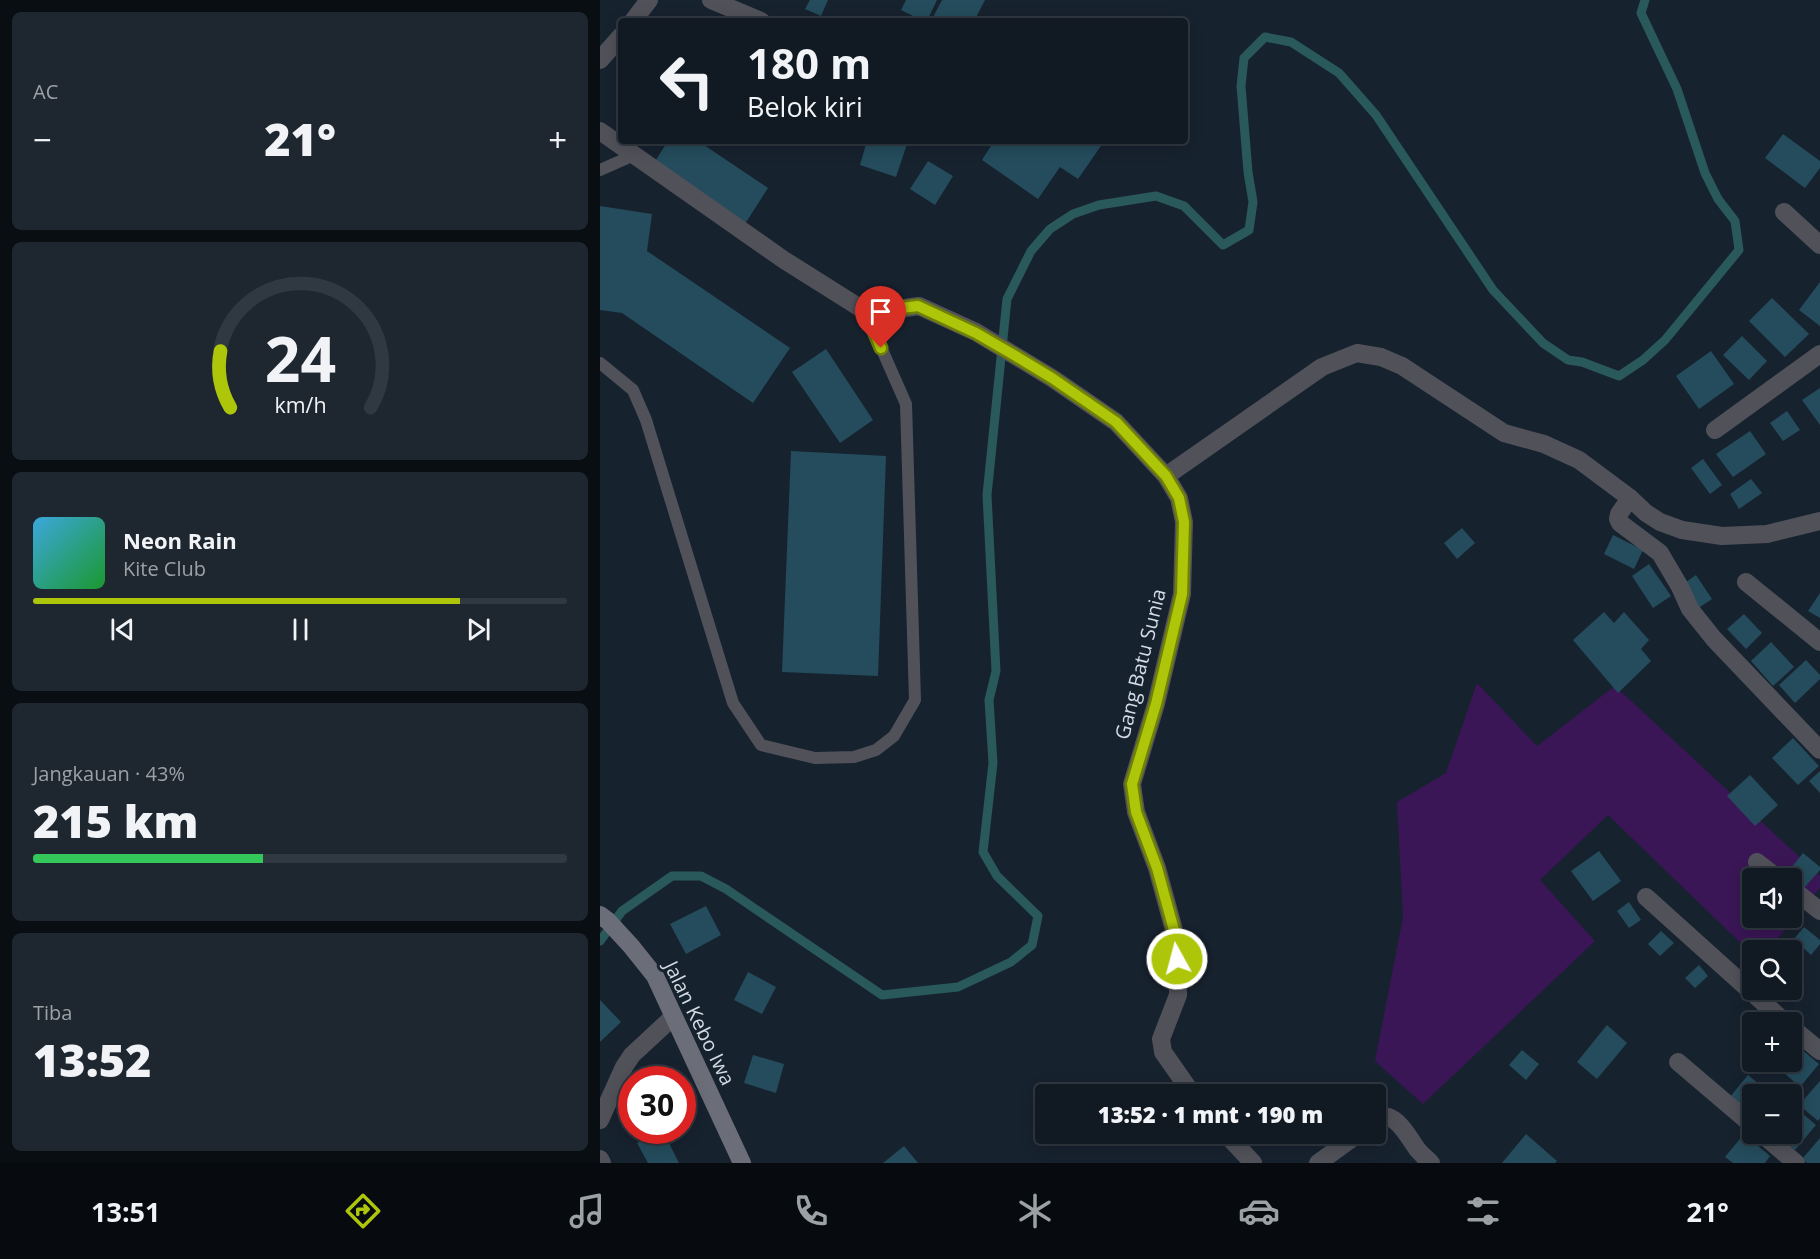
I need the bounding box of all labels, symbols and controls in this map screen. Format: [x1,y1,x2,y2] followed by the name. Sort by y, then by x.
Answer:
[747,34,871,91] text: 180 m
[648,42,726,120] icon: left
[33,78,58,105] text: AC
[747,88,863,125] text: Belok kiri
[264,108,336,169] text: 21°
[33,117,52,162] text: −
[548,117,567,162] text: +
[855,286,906,348] pin
[864,295,897,328] icon: arrive
[264,315,336,400] text: 24
[274,391,326,420] text: km/h
[123,525,237,555] text: Neon Rain
[123,555,206,582] text: Kite Club
[1108,586,1172,742] street label: Gang Batu Sunia
[106,613,139,646] icon: previous
[284,613,317,646] icon: pause
[462,613,495,646] icon: next
[33,760,185,787] text: Jangkauan · 43%
[33,790,198,851] text: 215 km
[1742,868,1802,1144] map controls
[1742,868,1802,928] button: sound
[1145,927,1209,991] position arrow
[1742,940,1802,1000] button: search
[657,955,742,1090] street label: Jalan Kebo Iwa
[33,999,72,1026] text: Tiba
[1742,1012,1802,1072] button: +
[33,1029,151,1090] text: 13:52
[618,1066,696,1144] speed limit sign: 30
[1742,1084,1802,1144] button: −
[1098,1099,1323,1129] text: 13:52 · 1 mnt · 190 m
[342,1190,384,1232] icon: directions
[566,1190,608,1232] icon: music
[790,1190,832,1232] icon: phone
[1014,1190,1056,1232] icon: climate
[1238,1190,1280,1232] icon: car
[1462,1190,1504,1232] icon: filters
[91,1193,160,1230] text: 13:51
[1686,1193,1729,1230] text: 21°

